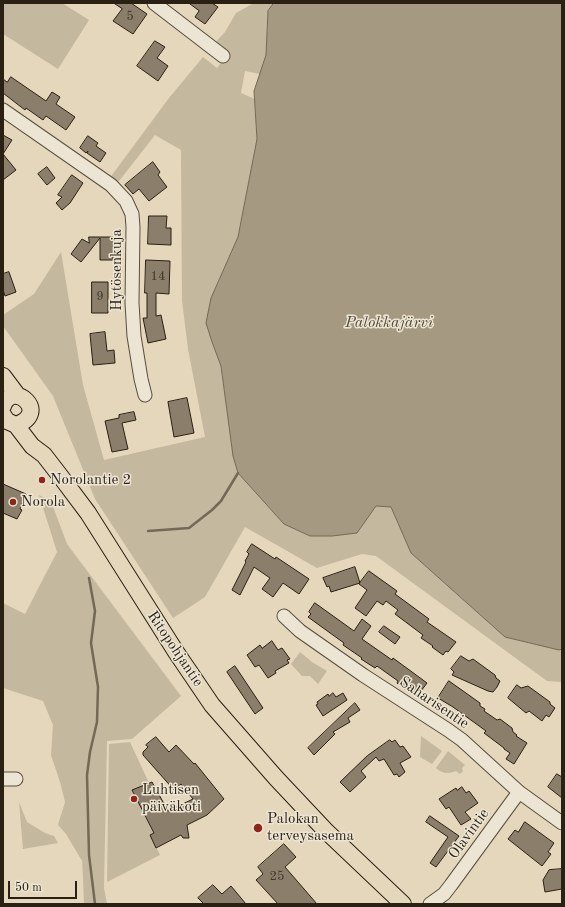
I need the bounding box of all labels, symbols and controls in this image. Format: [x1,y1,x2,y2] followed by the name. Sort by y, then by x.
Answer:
[126,9,134,25] house number: 5
[108,229,126,311] street label: Hytösenkuja
[150,269,166,285] house number: 14
[96,289,104,305] house number: 9
[345,313,433,333] water label: Palokkajärvi
[50,471,131,489] place label: Norolantie 2
[37,475,47,485] marker: Norolantie 2
[21,493,65,511] place label: Norola
[8,497,18,507] marker: Norola
[143,608,207,690] street label: Ritopohjantie
[396,673,472,733] street label: Saharisentie
[142,781,201,816] place label: Luhtisen päiväkoti
[129,794,139,804] marker: Luhtisen päiväkoti
[445,805,493,863] street label: Olavintie
[267,810,354,845] place label: Palokan terveysasema
[252,822,264,834] marker: Palokan terveysasema
[269,869,285,885] house number: 25
[10,873,79,899] scale bar
[15,882,42,894] text: 50 m

